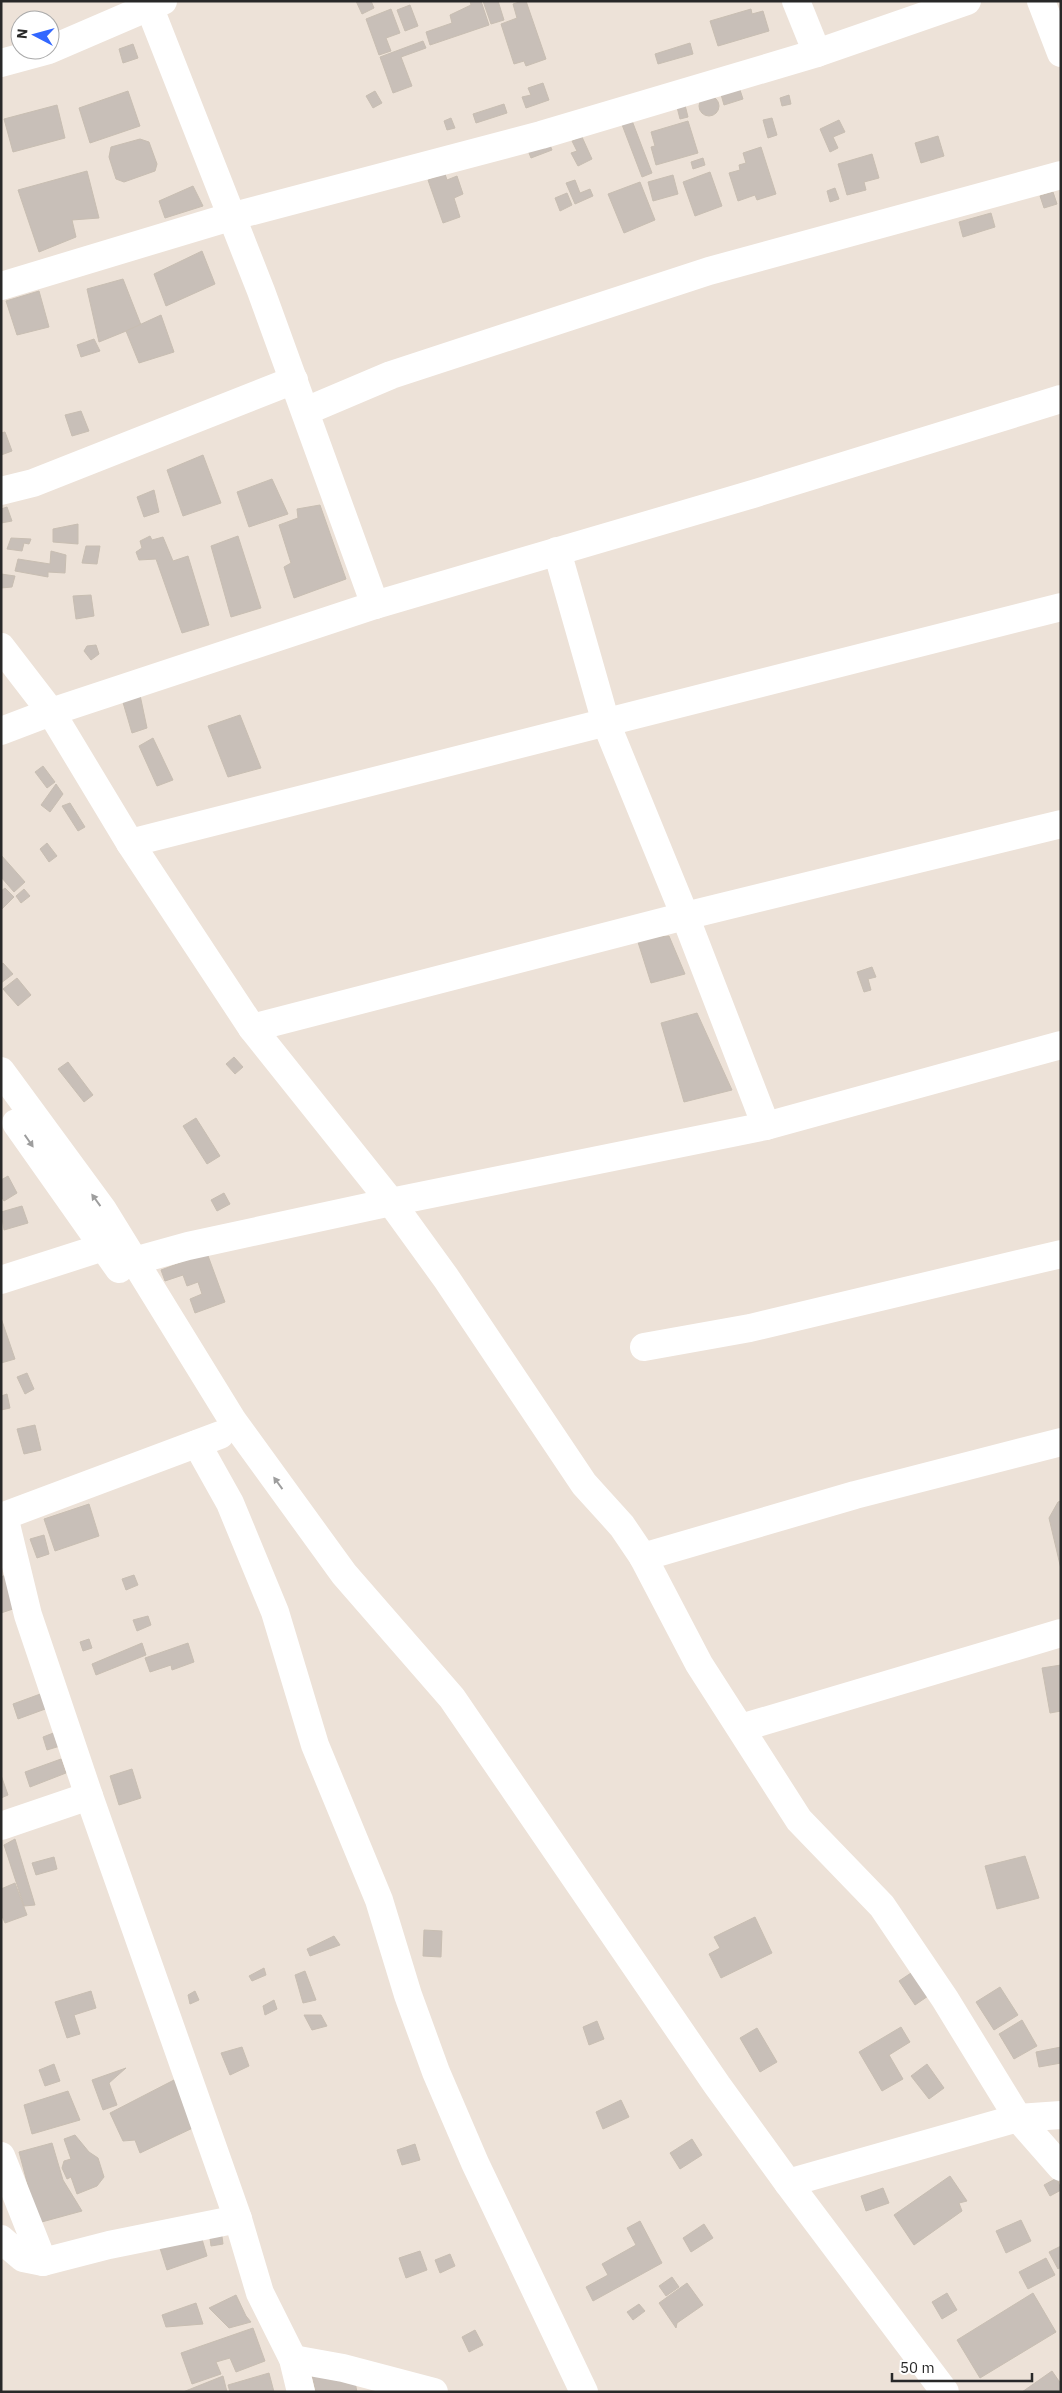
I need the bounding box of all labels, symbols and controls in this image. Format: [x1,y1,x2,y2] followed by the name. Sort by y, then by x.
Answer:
[10,10,60,60] north arrow
[13,28,32,40] text: N
[24,1134,34,1148] one-way arrow
[90,1194,101,1207] one-way arrow
[273,1476,283,1490] one-way arrow
[892,2350,1032,2382] scale bar
[900,2358,935,2377] text: 50 m

